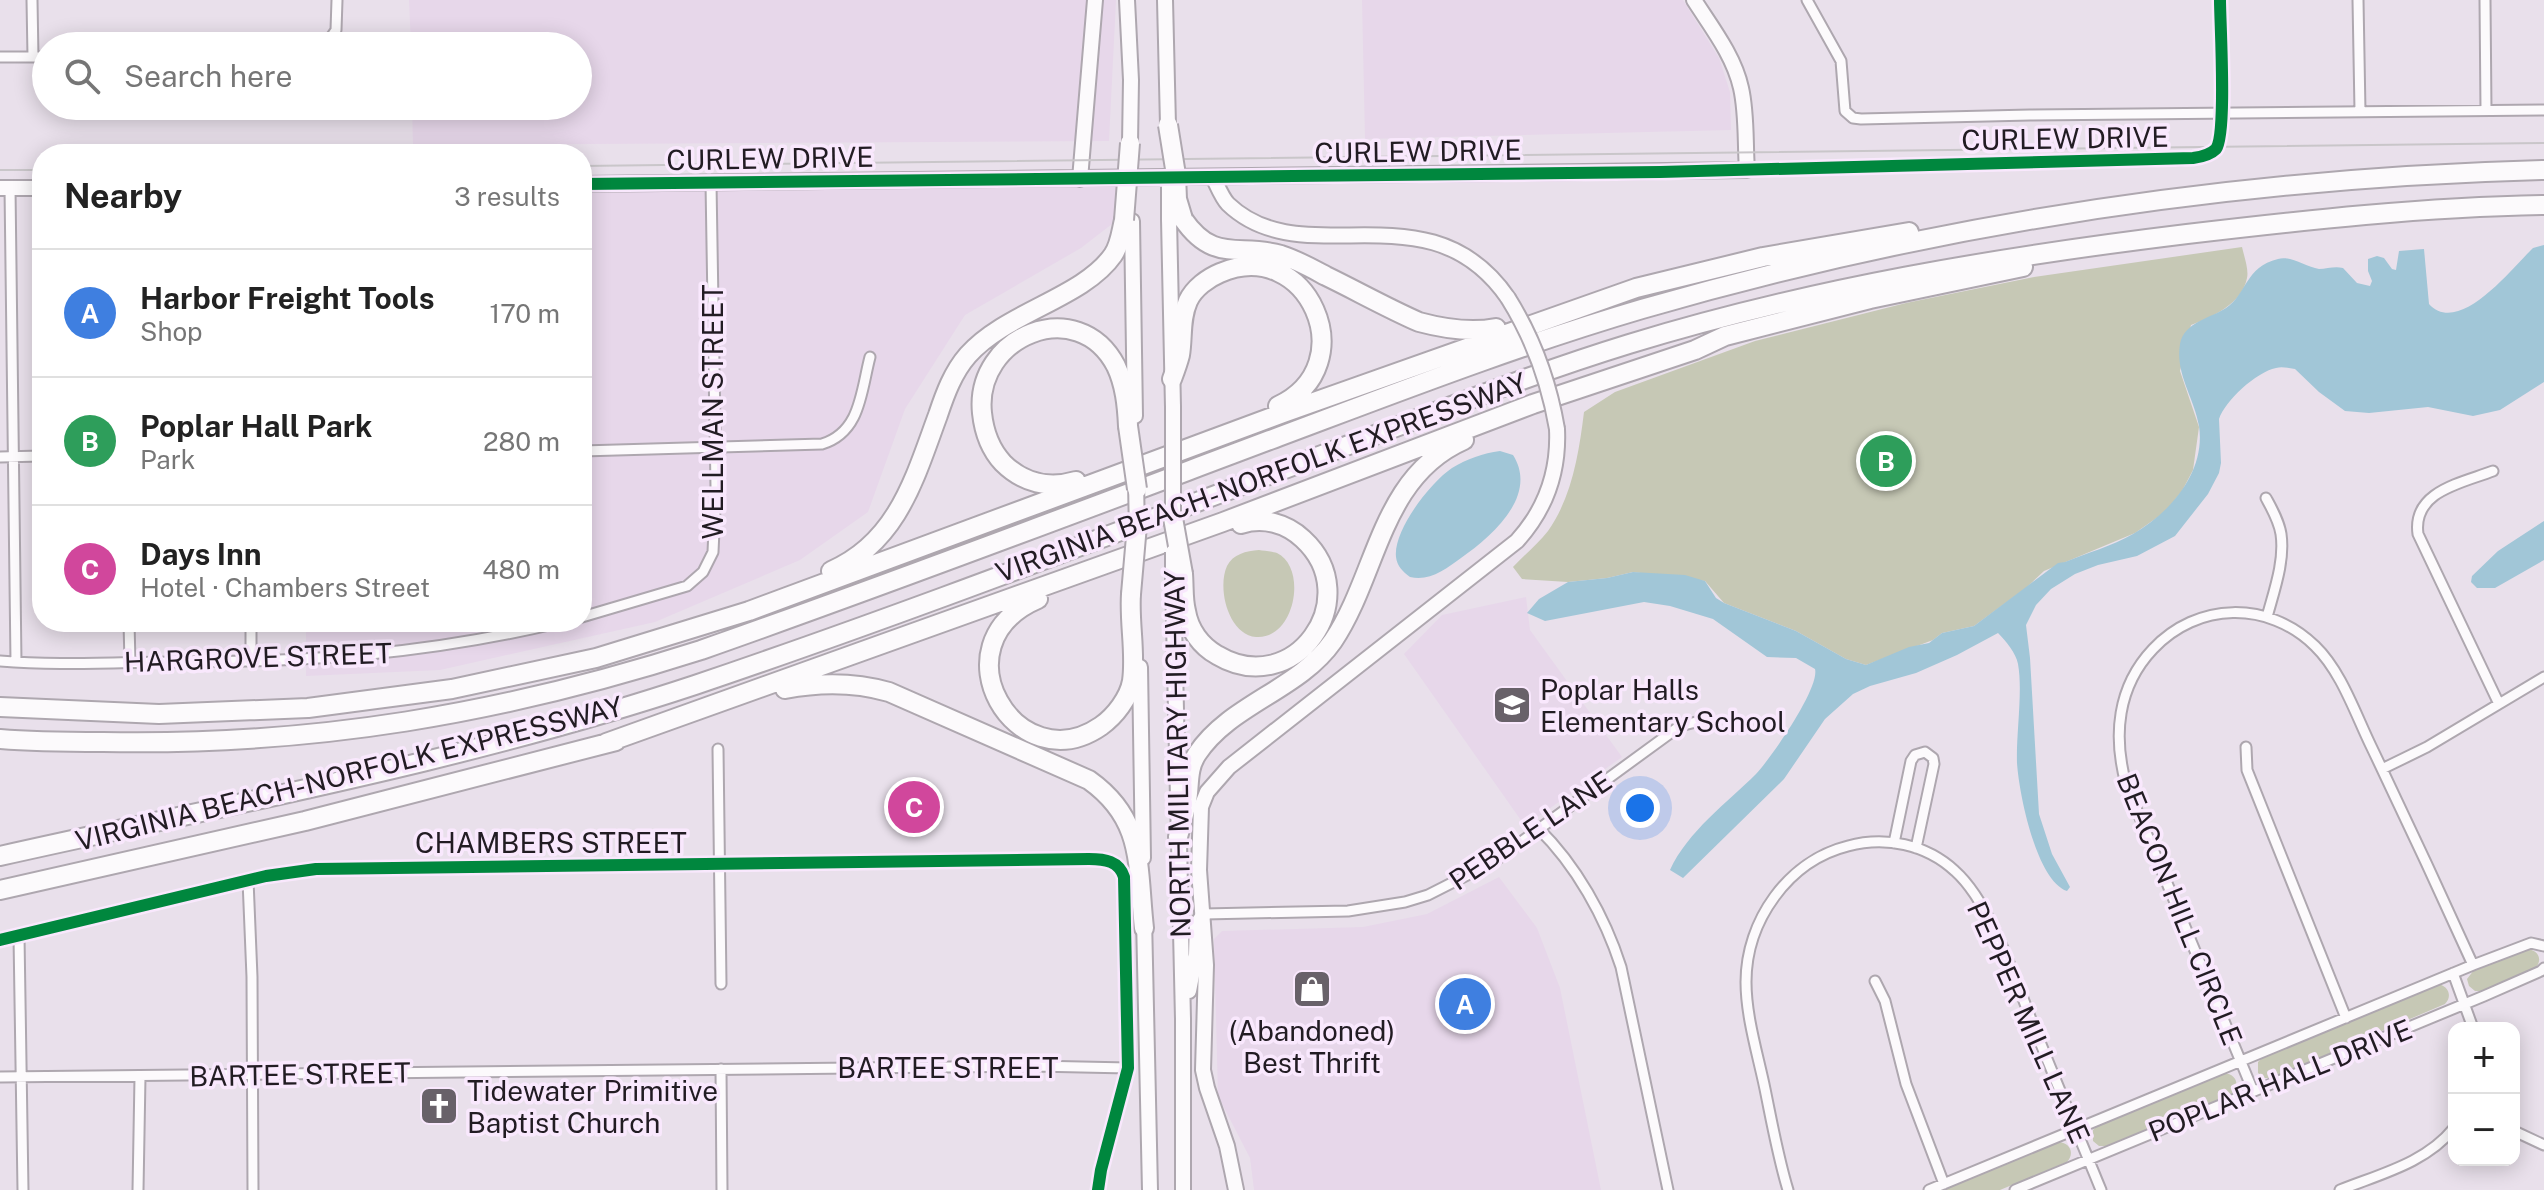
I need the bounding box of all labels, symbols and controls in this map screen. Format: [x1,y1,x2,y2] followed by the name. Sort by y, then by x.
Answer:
[32,32,592,120] search box
[60,54,104,98] icon: search
[124,58,292,94] text: Search here
[1961,120,2169,156] street label: CURLEW DRIVE
[1314,133,1522,169] street label: CURLEW DRIVE
[666,140,874,176] street label: CURLEW DRIVE
[64,176,182,216] text: Nearby
[454,181,560,212] text: 3 results
[140,280,434,316] text: Harbor Freight Tools
[696,284,729,540] street label: WELLMAN STREET
[81,298,99,329] text: A
[490,298,560,329] text: 170 m
[140,316,203,347] text: Shop
[991,365,1531,589] street label: VIRGINIA BEACH-NORFOLK EXPRESSWAY
[140,408,372,444] text: Poplar Hall Park
[81,426,99,457] text: B
[483,426,560,457] text: 280 m
[1860,431,1912,491] pin: B
[140,444,195,475] text: Park
[140,536,262,572] text: Days Inn
[81,554,99,585] text: C
[482,554,560,585] text: 480 m
[1157,570,1197,938] street label: NORTH MILITARY HIGHWAY
[140,572,430,603] text: Hotel · Chambers Street
[123,636,393,678] street label: HARGROVE STREET
[1540,673,1786,738] place label: Poplar Halls Elementary School
[1491,684,1533,726] school or university icon: Poplar Halls Elementary School
[72,689,626,857] street label: VIRGINIA BEACH-NORFOLK EXPRESSWAY
[1443,764,1617,896] street label: PEBBLE LANE
[2110,768,2250,1050] street label: BEACON HILL CIRCLE
[888,777,940,837] pin: C
[1620,788,1660,828] your location
[415,826,687,859] street label: CHAMBERS STREET
[1961,896,2097,1148] street label: PEPPER MILL LANE
[1291,968,1333,1010] shop icon: (Abandoned) Best Thrift
[1439,974,1491,1034] pin: A
[2143,1012,2417,1148] street label: POPLAR HALL DRIVE
[1229,1014,1395,1079] place label: (Abandoned) Best Thrift
[2448,1022,2520,1166] map controls
[2448,1022,2520,1094] button: +
[837,1051,1059,1084] street label: BARTEE STREET
[189,1056,411,1092] street label: BARTEE STREET
[467,1074,718,1139] place label: Tidewater Primitive Baptist Church
[418,1085,460,1127] church icon: Tidewater Primitive Baptist Church
[2448,1094,2520,1166] button: −

